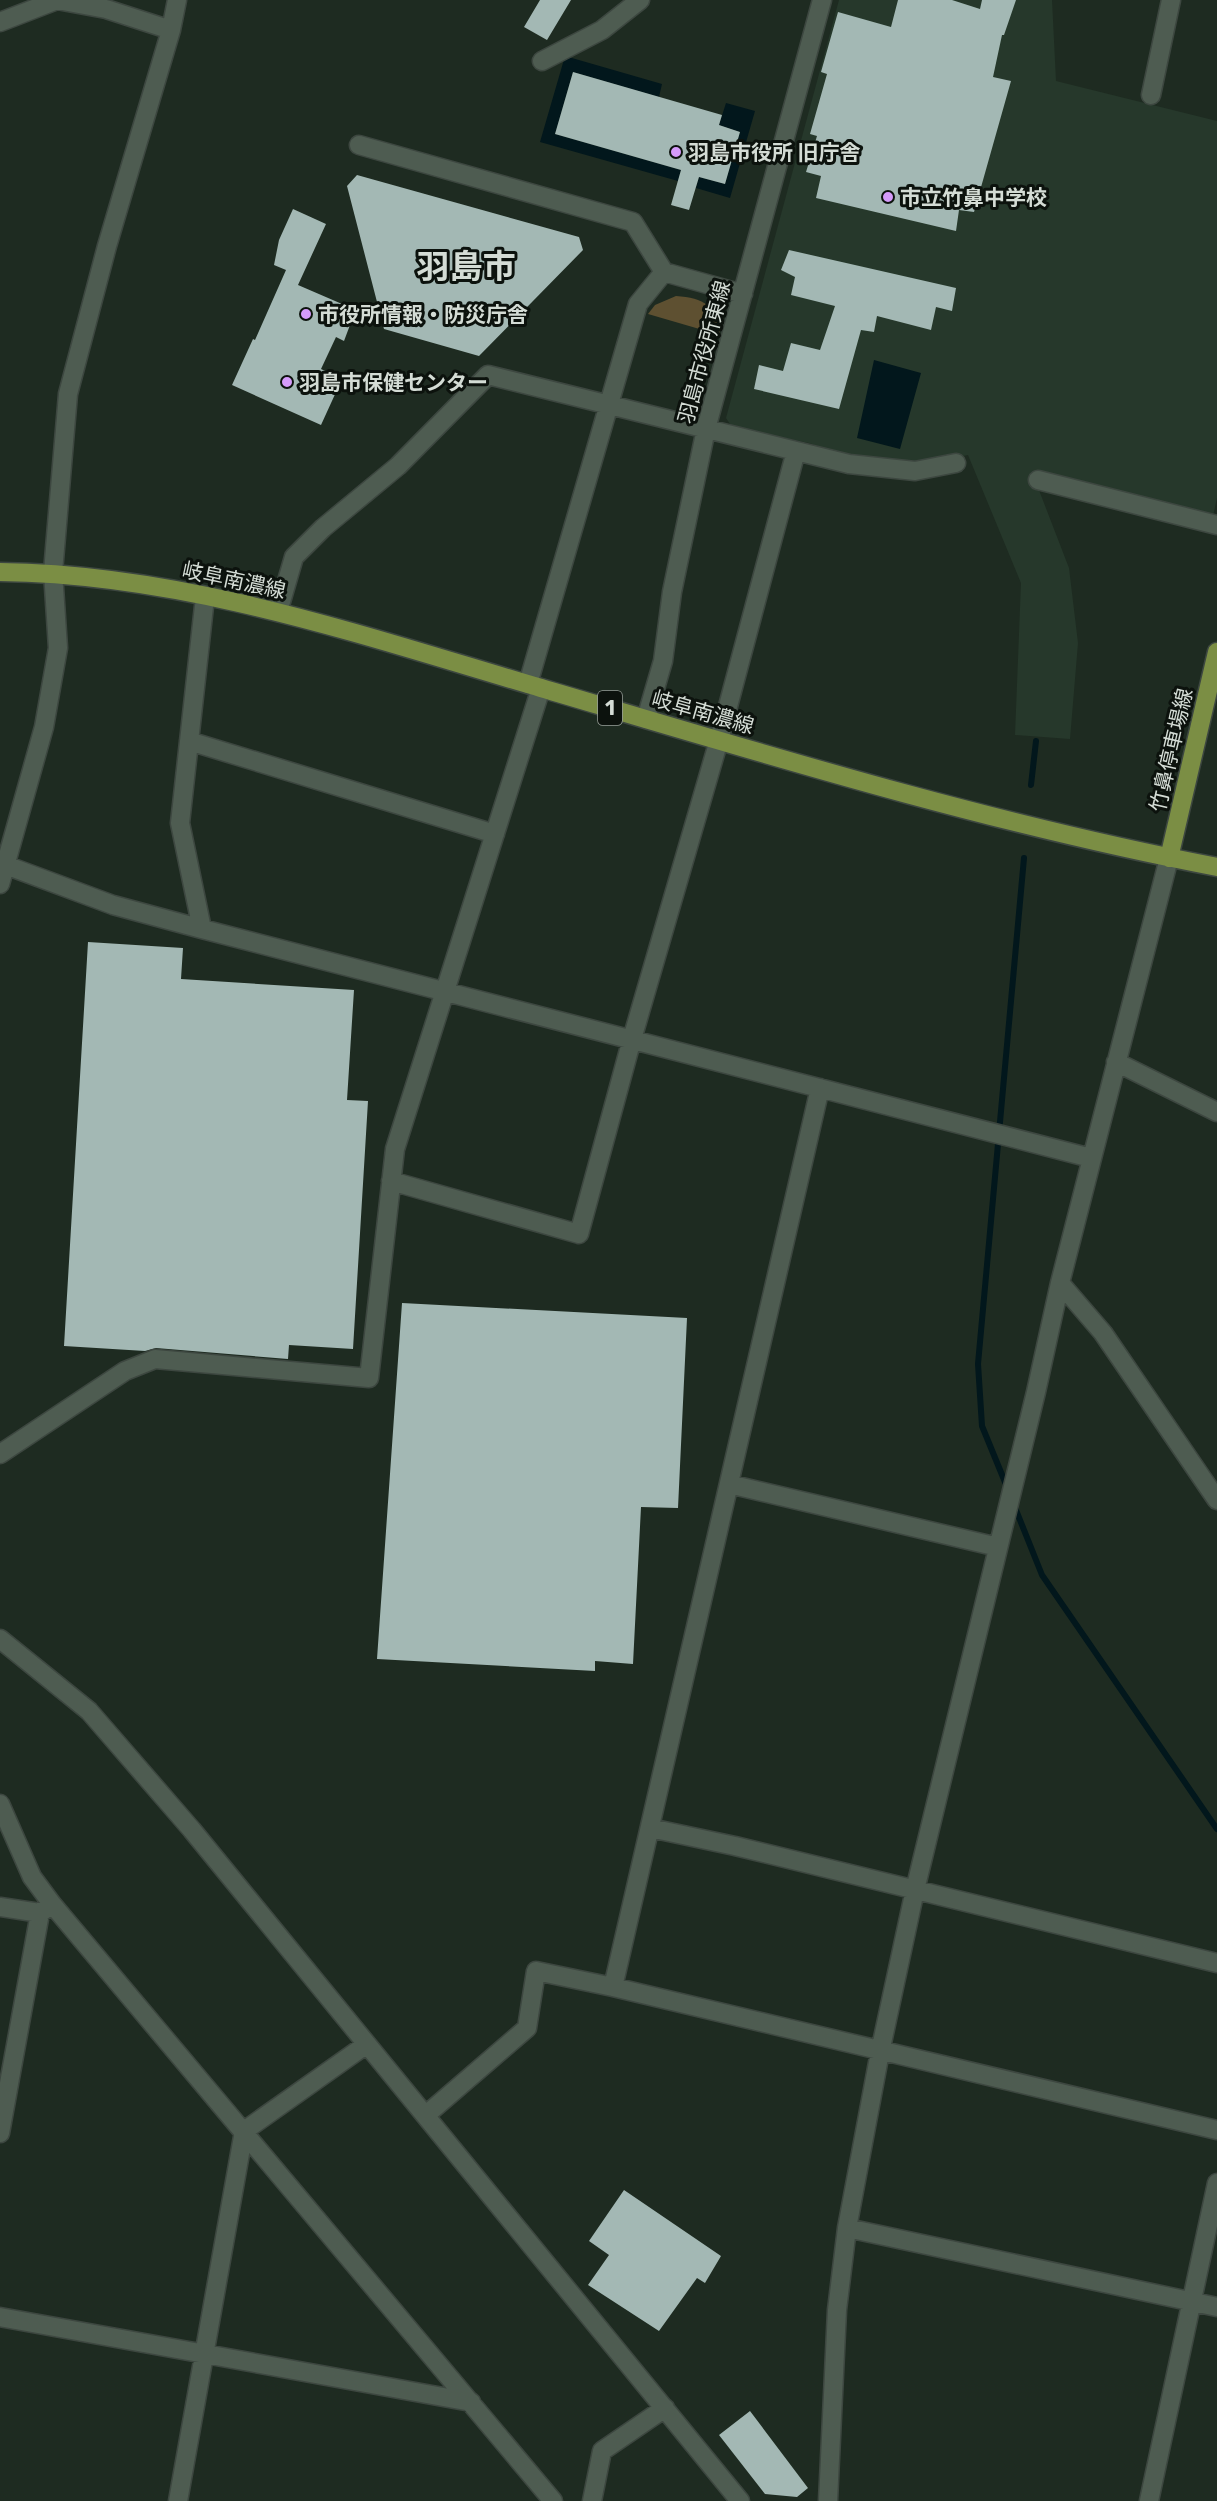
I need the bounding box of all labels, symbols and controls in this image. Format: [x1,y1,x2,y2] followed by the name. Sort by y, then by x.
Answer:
[688,140,860,165] place label: 羽島市役所 旧庁舎
[669,145,683,159] marker: 羽島市役所 旧庁舎
[900,185,1047,210] place label: 市立竹鼻中学校
[881,190,895,204] marker: 市立竹鼻中学校
[417,247,516,286] district label: 羽島市
[673,278,735,426] street label: 羽島市役所東線
[318,302,528,327] place label: 市役所情報・防災庁舎
[299,307,313,321] marker: 市役所情報・防災庁舎
[299,370,488,395] place label: 羽島市保健センター
[280,375,294,389] marker: 羽島市保健センター
[180,557,288,603] street label: 岐阜南濃線
[649,686,757,738] street label: 岐阜南濃線
[1145,686,1197,814] street label: 竹鼻停車場線
[598,691,622,725] road number: 1

